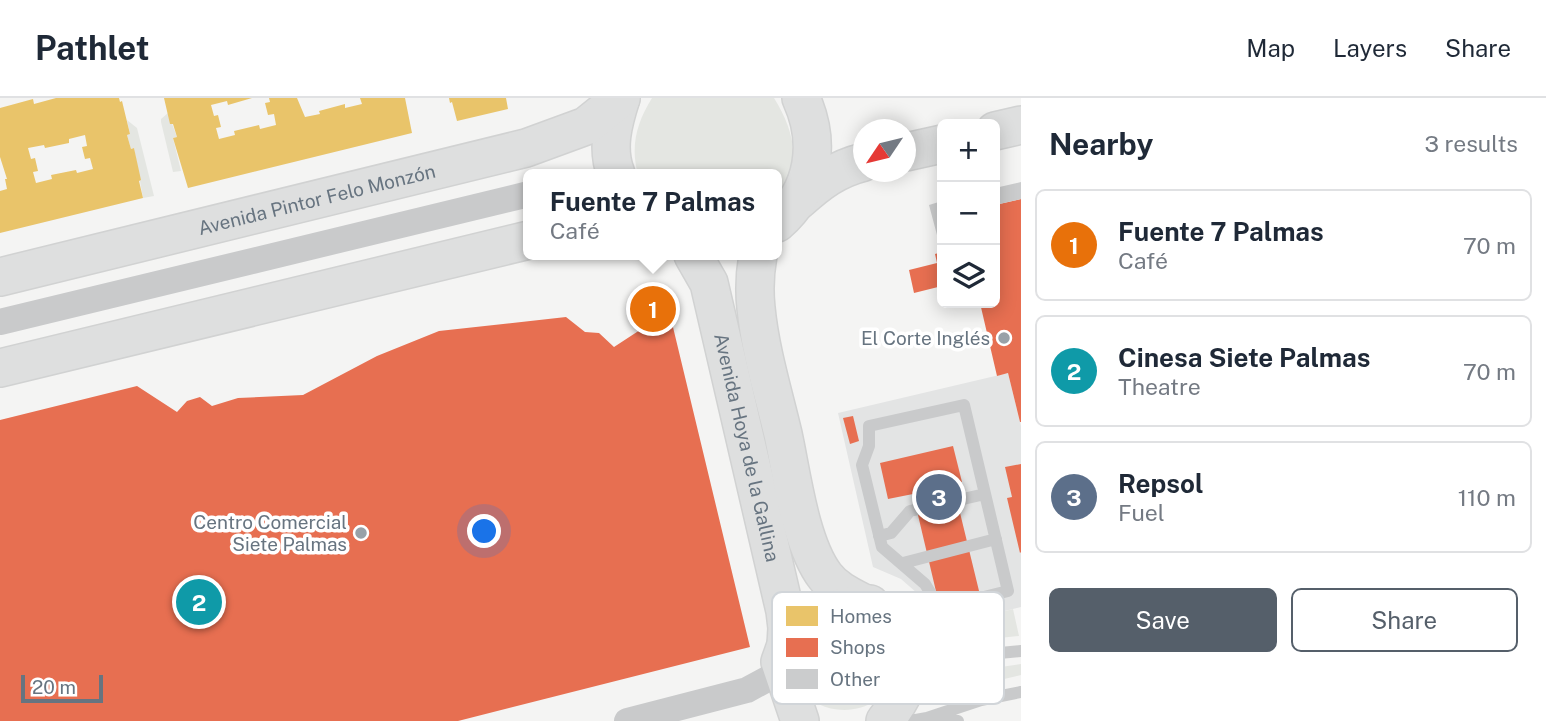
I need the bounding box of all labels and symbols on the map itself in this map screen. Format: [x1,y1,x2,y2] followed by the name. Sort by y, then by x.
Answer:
[853,119,916,182] north arrow
[196,160,438,239] street label: Avenida Pintor Felo Monzón
[630,283,676,335] pin: 1
[861,327,990,349] place label: El Corte Inglés
[996,330,1012,346] marker: El Corte Inglés
[710,331,784,564] street label: Avenida Hoya de la Gallina
[916,471,962,523] pin: 3
[193,511,347,555] place label: Centro Comercial Siete Palmas
[467,514,501,548] your location
[353,525,369,541] marker: Centro Comercial Siete Palmas
[176,576,222,628] pin: 2
[772,592,1004,704] legend
[830,605,892,627] text: Homes
[830,636,885,658] text: Shops
[830,668,880,690] text: Other
[21,672,103,704] scale bar

